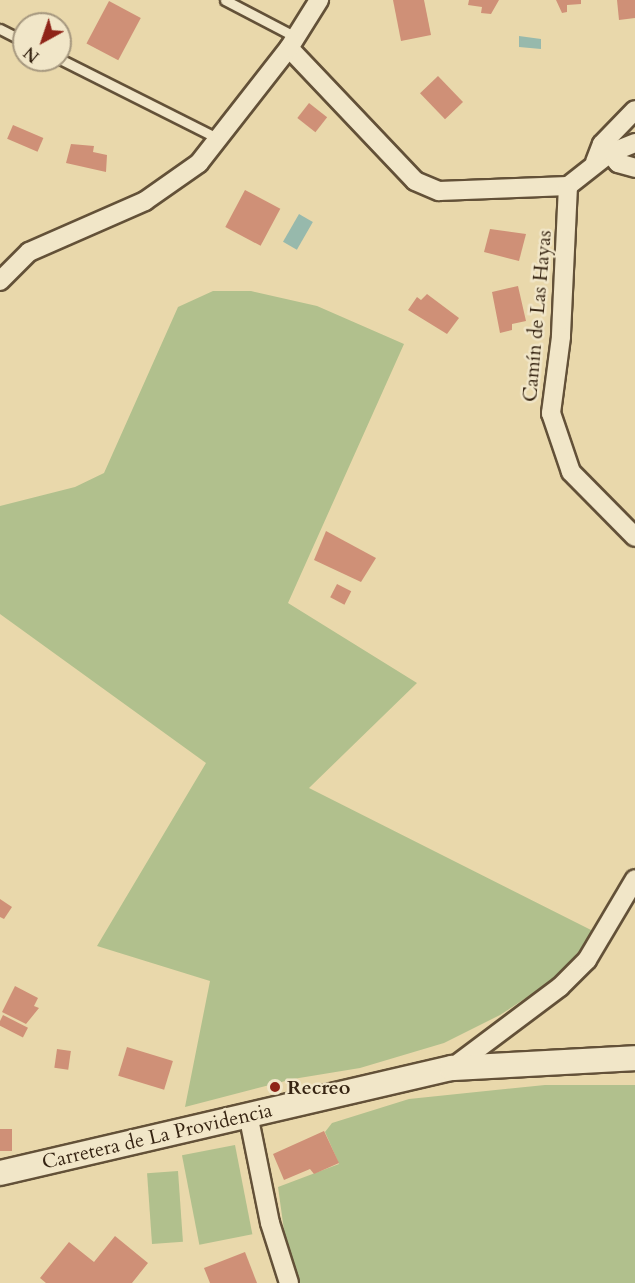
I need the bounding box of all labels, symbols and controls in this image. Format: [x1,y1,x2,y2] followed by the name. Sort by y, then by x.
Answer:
[12,12,72,72] north arrow
[19,41,44,67] text: N
[518,229,556,403] street label: Camín de Las Hayas
[287,1075,350,1099] place label: Recreo
[268,1080,282,1094] marker: Recreo
[39,1098,275,1174] street label: Carretera de La Providencia

